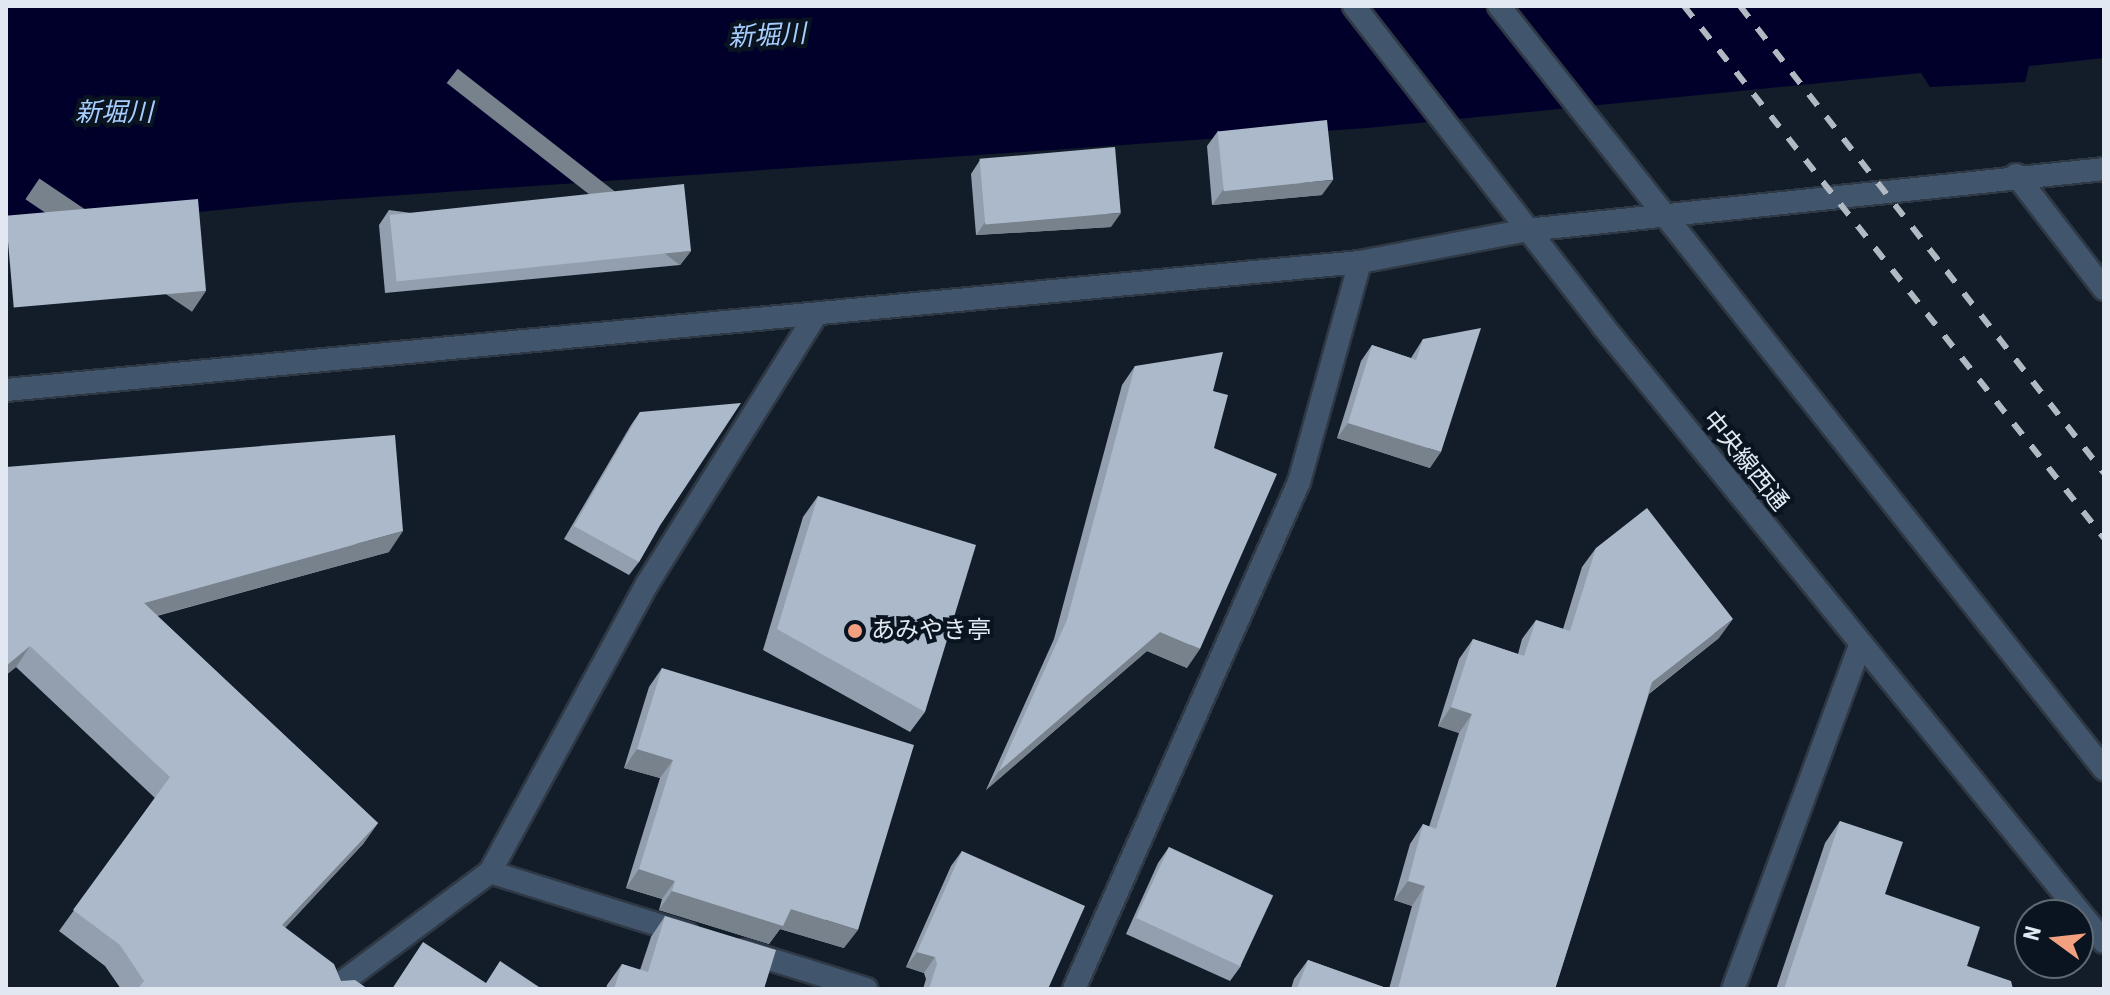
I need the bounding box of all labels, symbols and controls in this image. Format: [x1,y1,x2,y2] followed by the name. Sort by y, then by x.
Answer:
[727,18,807,54] water label: 新堀川
[75,97,153,129] water label: 新堀川
[1696,405,1794,517] street label: 中央線西通
[871,617,991,645] place label: あみやき亭
[846,622,864,640] marker: あみやき亭
[2014,899,2094,979] north arrow
[2018,923,2046,943] text: N

